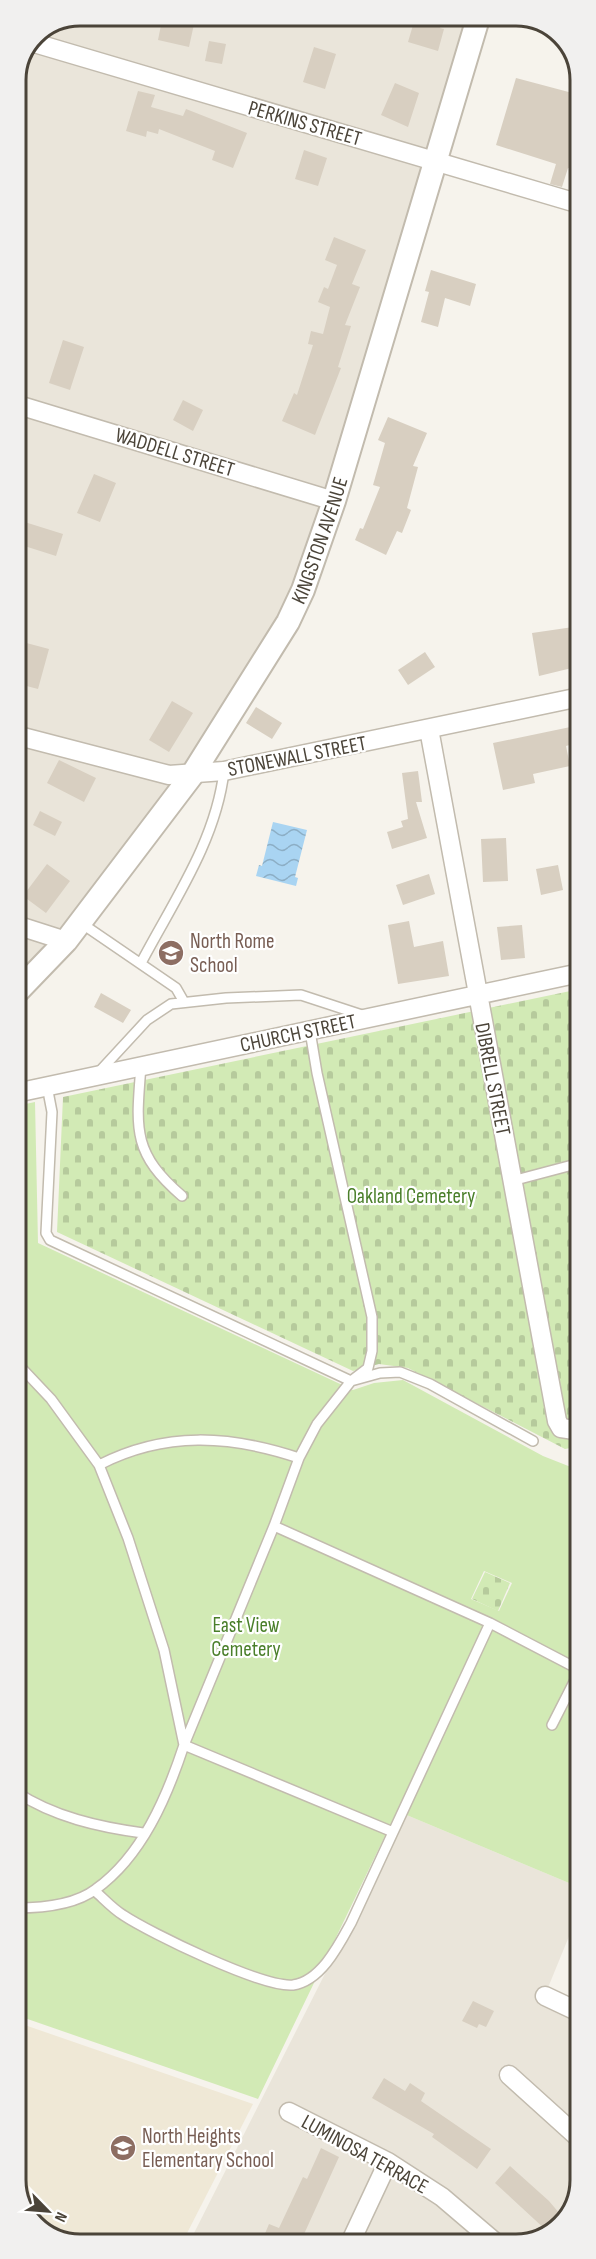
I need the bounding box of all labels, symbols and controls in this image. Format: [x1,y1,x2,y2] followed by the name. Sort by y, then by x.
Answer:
[245,95,365,152] street label: PERKINS STREET
[112,423,238,483] street label: WADDELL STREET
[286,474,353,608] street label: KINGSTON AVENUE
[226,731,369,782] street label: STONEWALL STREET
[190,929,275,978] place label: North Rome School
[156,938,186,968] school or university icon: North Rome School
[238,1009,359,1058] street label: CHURCH STREET
[469,1021,516,1138] street label: DIBRELL STREET
[347,1184,475,1209] park label: Oakland Cemetery
[211,1613,281,1662] park label: East View Cemetery
[297,2109,432,2200] street label: LUMINOSA TERRACE
[142,2124,274,2173] place label: North Heights Elementary School
[108,2133,138,2163] school or university icon: North Heights Elementary School
[18,2181,78,2241] north arrow
[50,2209,71,2225] text: N

